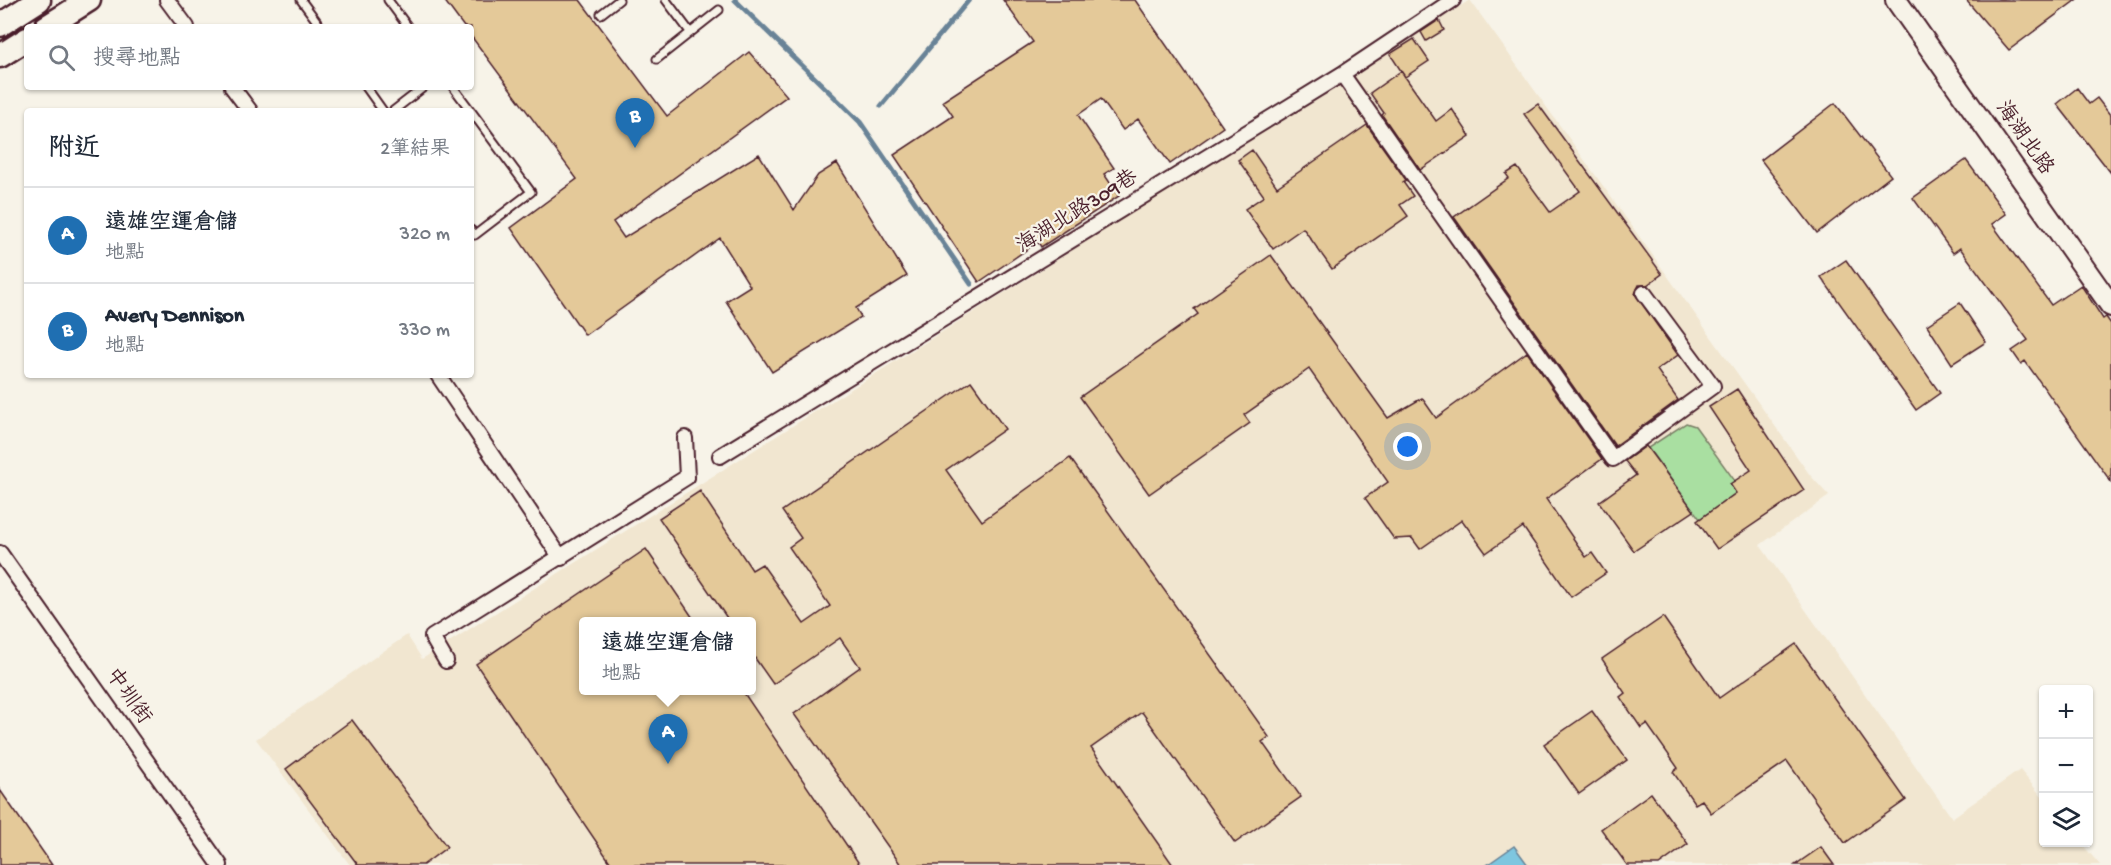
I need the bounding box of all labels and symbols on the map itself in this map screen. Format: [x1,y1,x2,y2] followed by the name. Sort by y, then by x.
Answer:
[1989,96,2059,181] street label: 海湖北路
[616,98,654,148] pin: B
[1012,164,1143,260] street label: 海湖北路309巷
[1393,432,1422,461] your location
[99,663,157,730] street label: 中圳街
[648,714,688,764] pin: A

